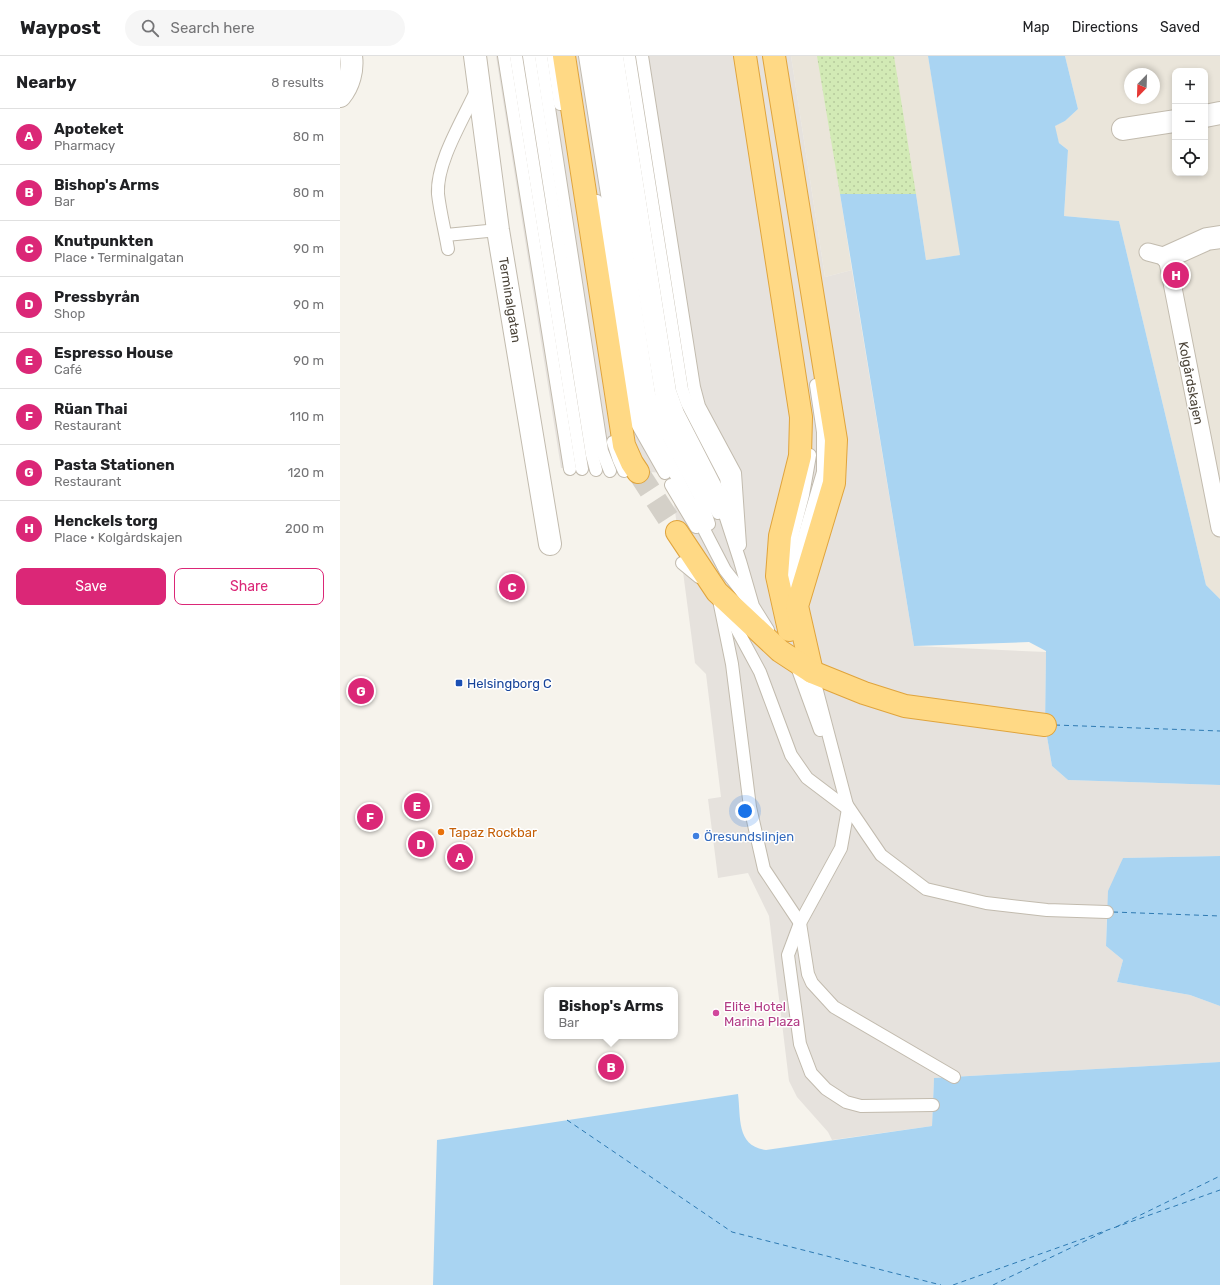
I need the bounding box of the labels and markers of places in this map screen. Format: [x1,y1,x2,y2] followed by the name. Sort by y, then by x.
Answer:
[1163,260,1189,290] pin: H
[499,572,525,602] pin: C
[348,676,374,706] pin: G
[467,676,552,692] place label: Helsingborg C
[454,678,464,688] marker: Helsingborg C
[404,791,430,821] pin: E
[357,802,383,832] pin: F
[449,825,537,840] place label: Tapaz Rockbar
[436,827,446,837] marker: Tapaz Rockbar
[408,829,434,859] pin: D
[704,829,794,844] place label: Öresundslinjen
[691,831,701,841] marker: Öresundslinjen
[447,842,473,872] pin: A
[724,999,800,1029] place label: Elite Hotel Marina Plaza
[711,1008,721,1018] marker: Elite Hotel Marina Plaza
[598,1052,624,1082] pin: B

